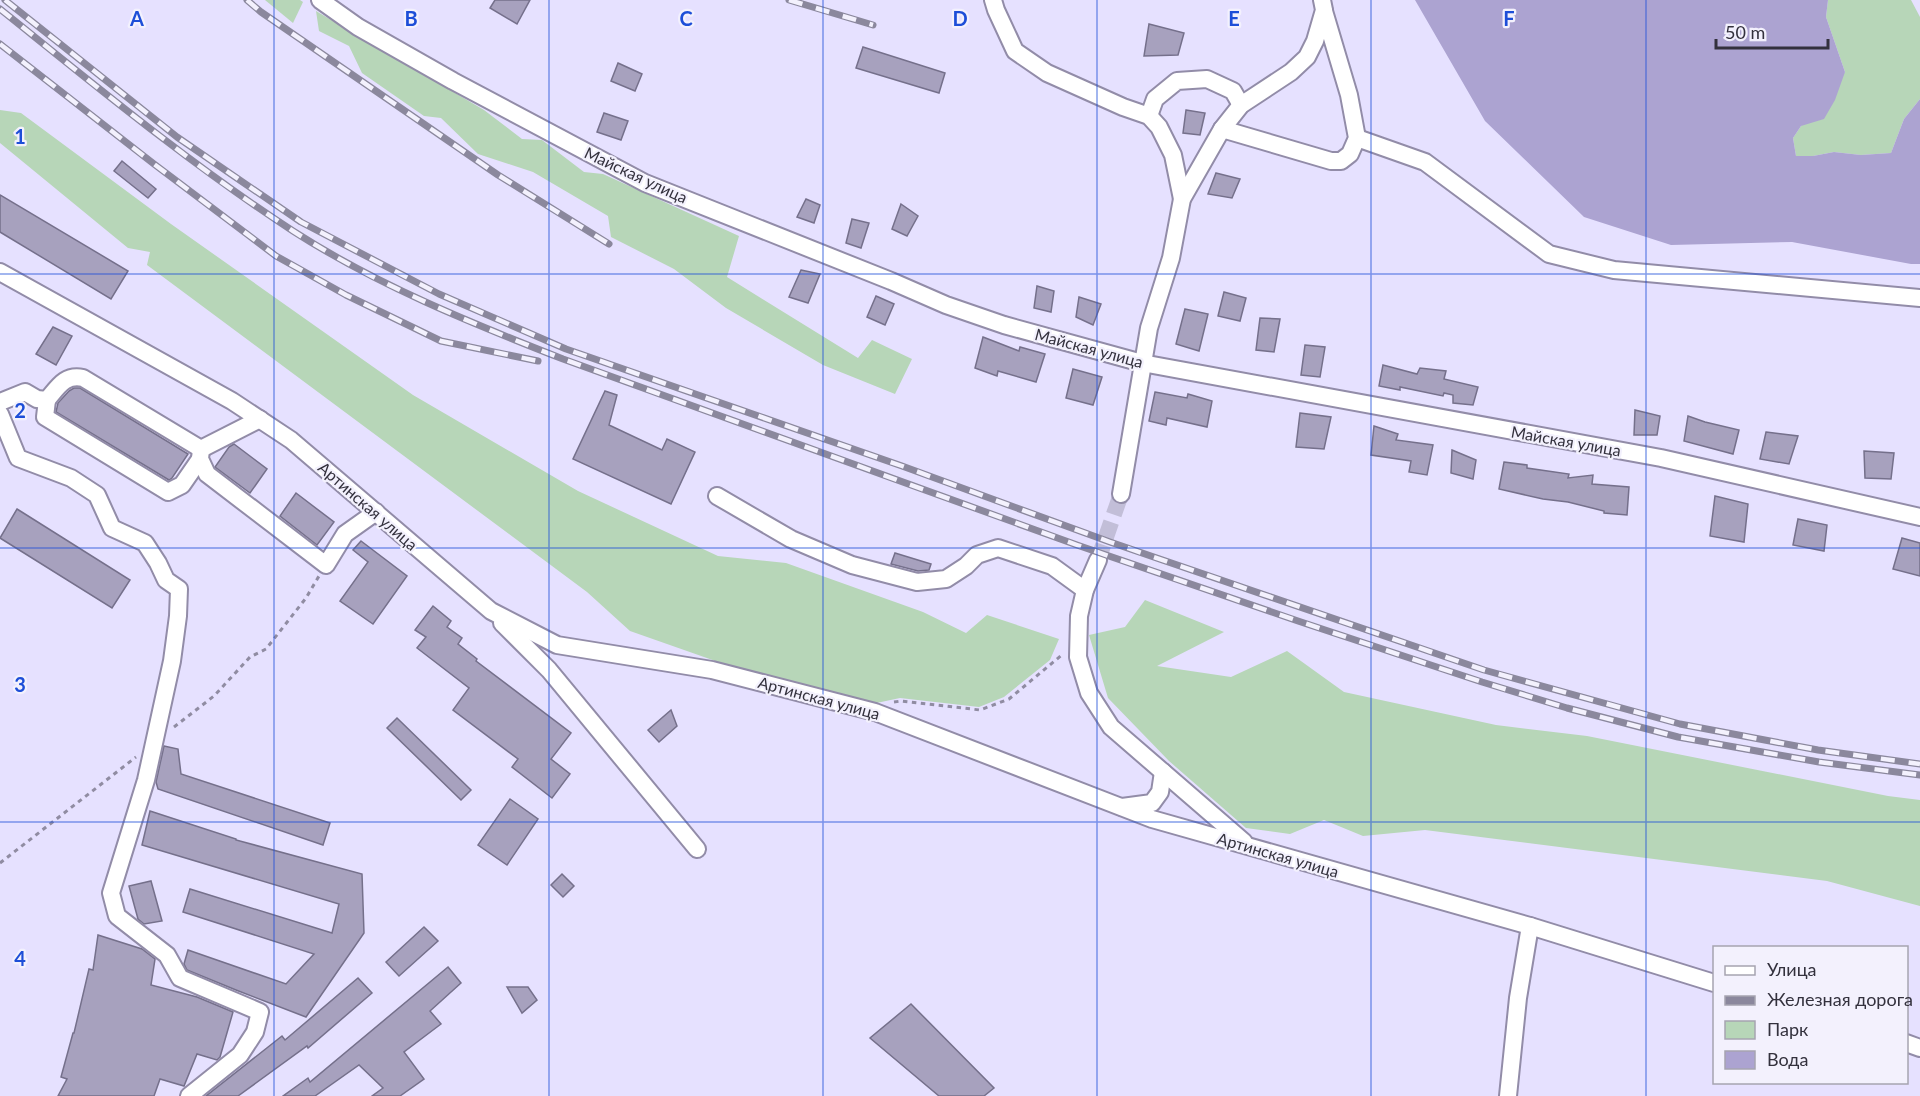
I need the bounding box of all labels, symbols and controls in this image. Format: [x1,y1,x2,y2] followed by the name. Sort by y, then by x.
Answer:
[129,6,144,30] text: A
[404,6,418,30] text: B
[679,6,693,30] text: C
[952,6,968,30] text: D
[1228,6,1240,30] text: E
[1503,6,1515,30] text: F
[1716,12,1828,50] scale bar
[1725,21,1765,43] text: 50 m
[14,124,26,148] text: 1
[582,142,691,207] street label: Майская улица
[1033,324,1145,371] street label: Майская улица
[14,398,26,422] text: 2
[1510,421,1623,460] street label: Майская улица
[315,457,422,554] street label: Артинская улица
[14,672,26,696] text: 3
[756,672,882,723] street label: Артинская улица
[1215,828,1341,881] street label: Артинская улица
[14,946,26,970] text: 4
[1713,946,1908,1084] legend
[1767,958,1817,980] text: Улица
[1767,988,1913,1010] text: Железная дорога
[1767,1018,1809,1040] text: Парк
[1767,1048,1808,1070] text: Вода

